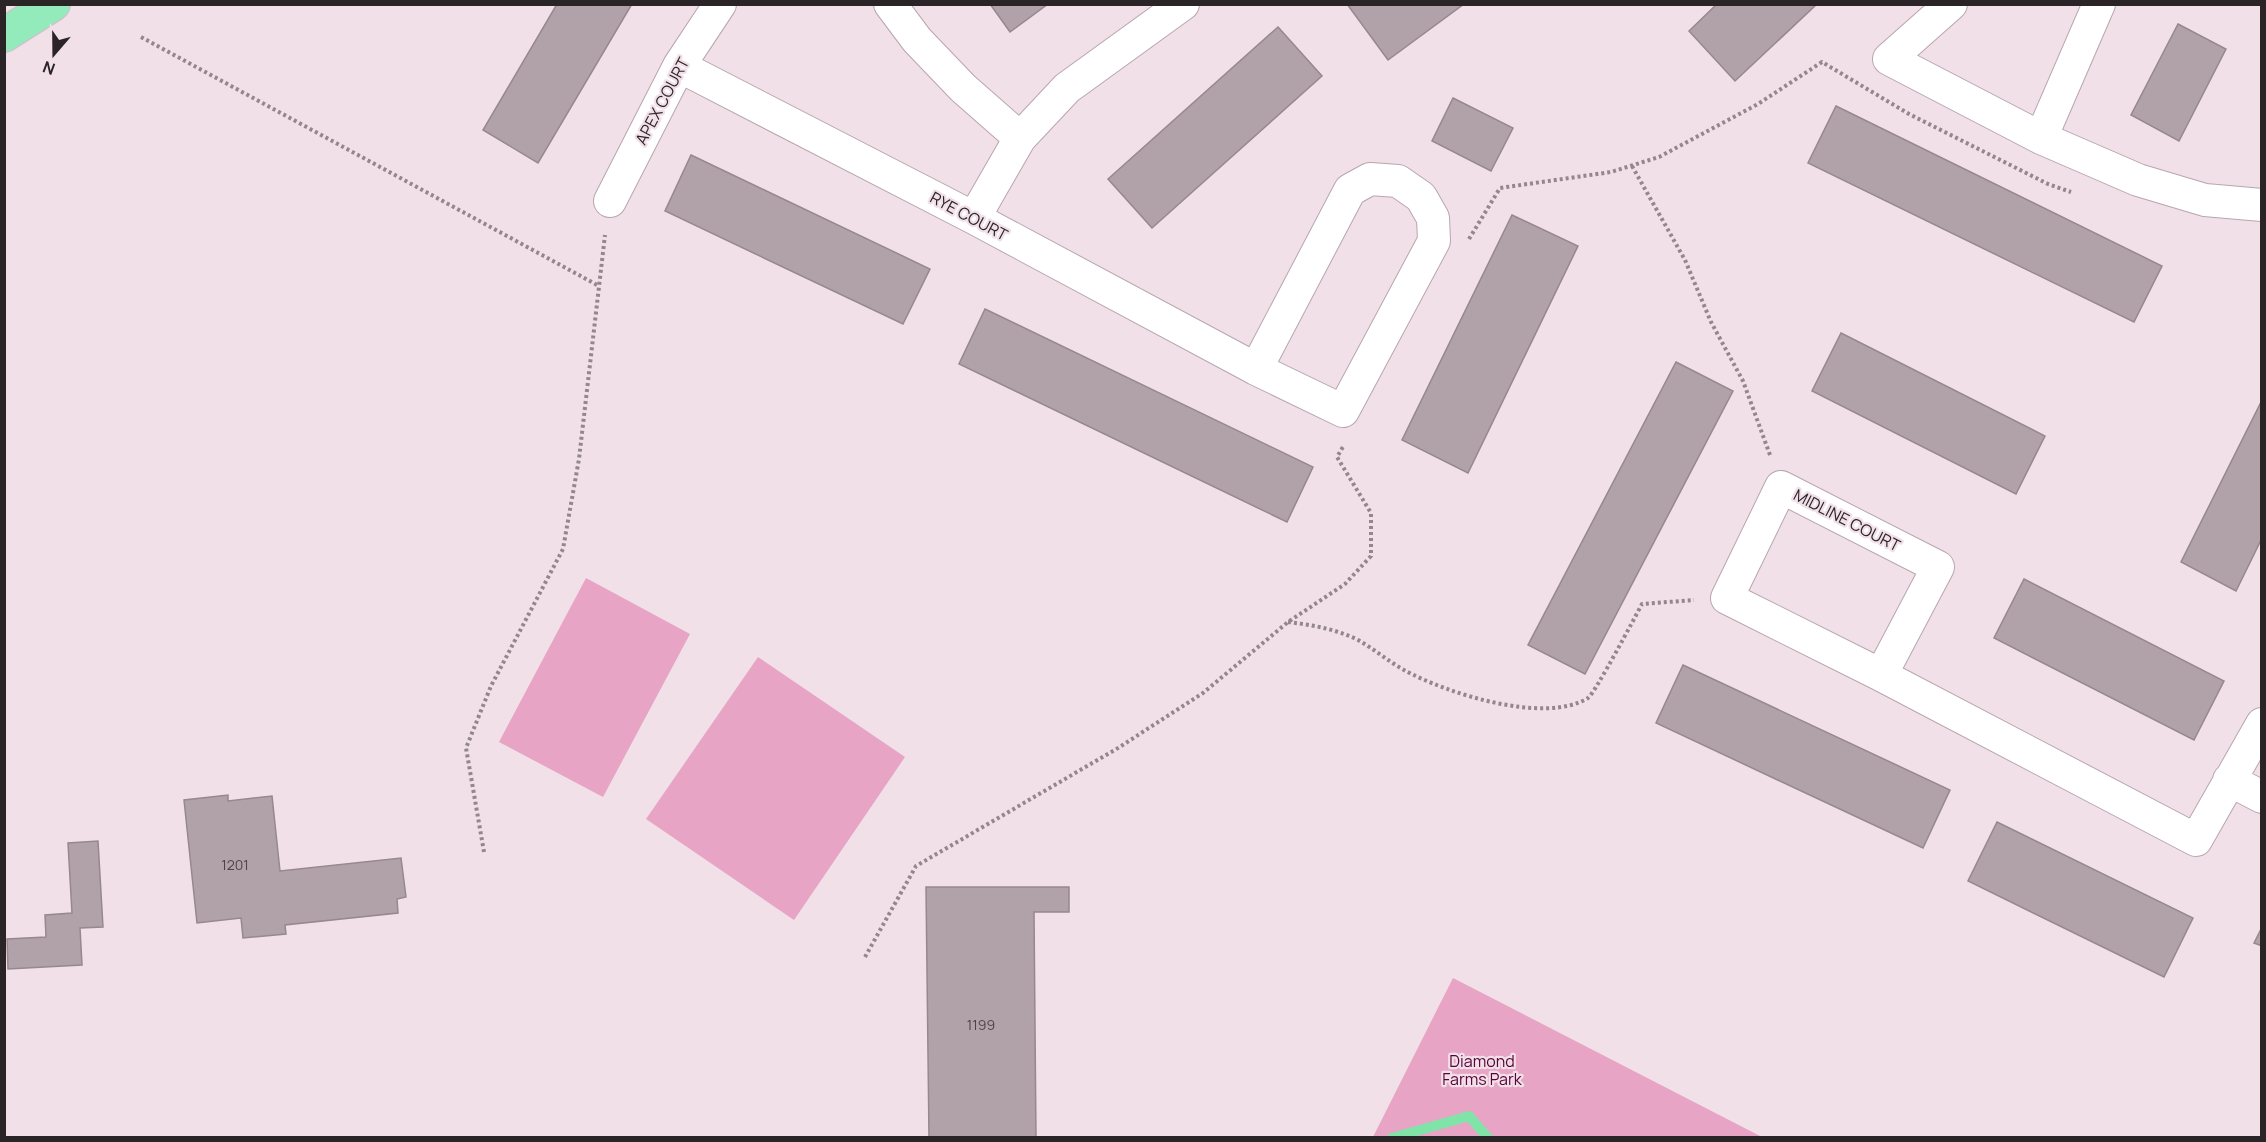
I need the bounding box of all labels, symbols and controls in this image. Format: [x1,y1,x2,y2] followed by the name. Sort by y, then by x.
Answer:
[24,24,84,84] north arrow
[630,53,694,148] street label: APEX COURT
[40,56,58,80] text: N
[926,186,1012,246] street label: RYE COURT
[1790,484,1905,557] street label: MIDLINE COURT
[221,855,249,874] house number: 1201
[967,1015,995,1034] house number: 1199
[1442,1050,1523,1090] park label: Diamond Farms Park

